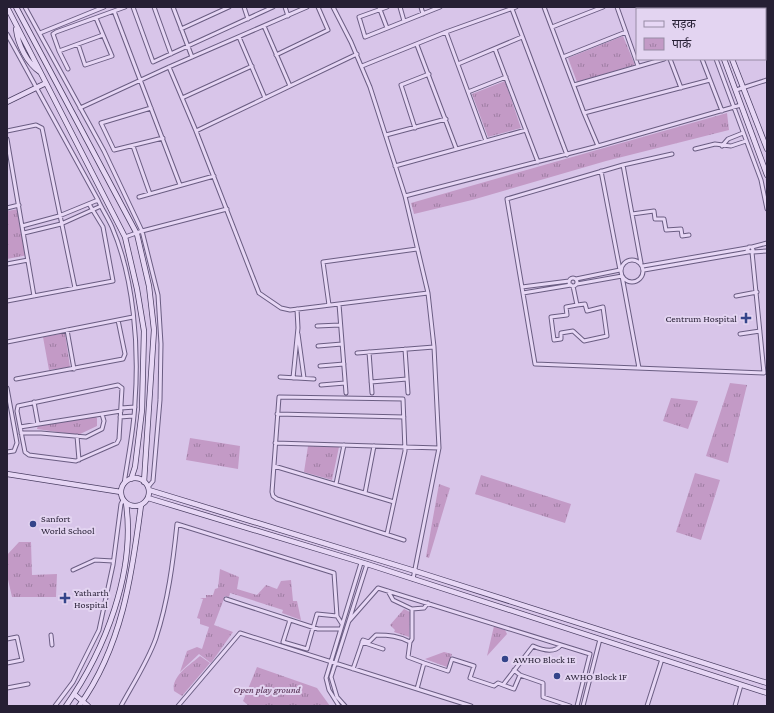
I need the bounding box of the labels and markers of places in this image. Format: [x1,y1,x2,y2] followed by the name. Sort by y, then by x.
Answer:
[740,312,752,324] marker: Centrum Hospital
[665,313,737,324] place label: Centrum Hospital
[41,513,95,536] place label: Sanfort World School
[28,519,38,529] marker: Sanfort World School
[74,587,109,610] place label: Yatharth Hospital
[59,592,71,604] marker: Yatharth Hospital
[500,654,510,664] marker: AWHO Block 1E
[513,654,576,665] place label: AWHO Block 1E
[552,671,562,681] marker: AWHO Block 1F
[565,671,627,682] place label: AWHO Block 1F

